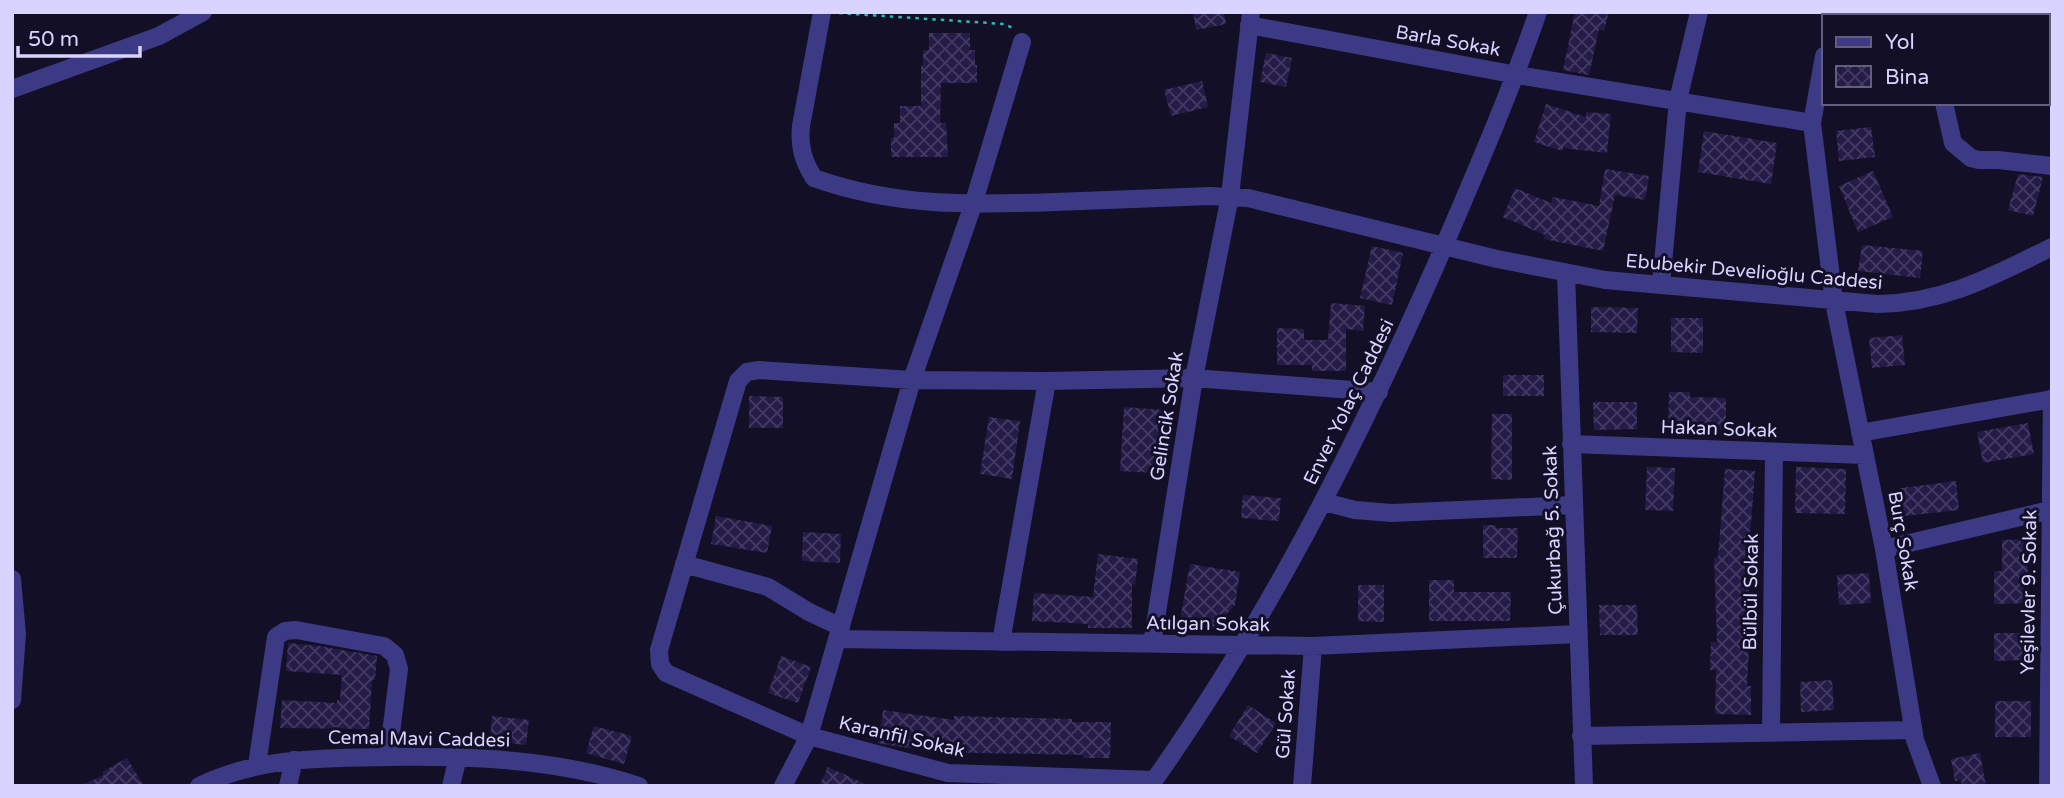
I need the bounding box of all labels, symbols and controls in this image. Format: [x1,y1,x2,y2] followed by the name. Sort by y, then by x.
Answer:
[18,14,140,58] scale bar
[1822,14,2050,105] legend
[1394,21,1502,61] street label: Barla Sokak
[28,27,79,52] text: 50 m
[1885,30,1915,55] text: Yol
[1885,65,1929,90] text: Bina
[1625,250,1883,294] street label: Ebubekir Develioğlu Caddesi
[1299,316,1399,488] street label: Enver Yolaç Caddesi
[1146,350,1188,482] street label: Gelincik Sokak
[1660,416,1778,442] street label: Hakan Sokak
[1539,445,1567,615] street label: Çukurbağ 5. Sokak
[1883,489,1923,593] street label: Burç Sokak
[2017,509,2041,675] street label: Yeşilevler 9. Sokak
[1739,533,1763,651] street label: Bülbül Sokak
[1146,612,1270,636] street label: Atılgan Sokak
[1272,668,1300,760] street label: Gül Sokak
[837,712,967,762] street label: Karanfil Sokak
[328,726,510,752] street label: Cemal Mavi Caddesi

